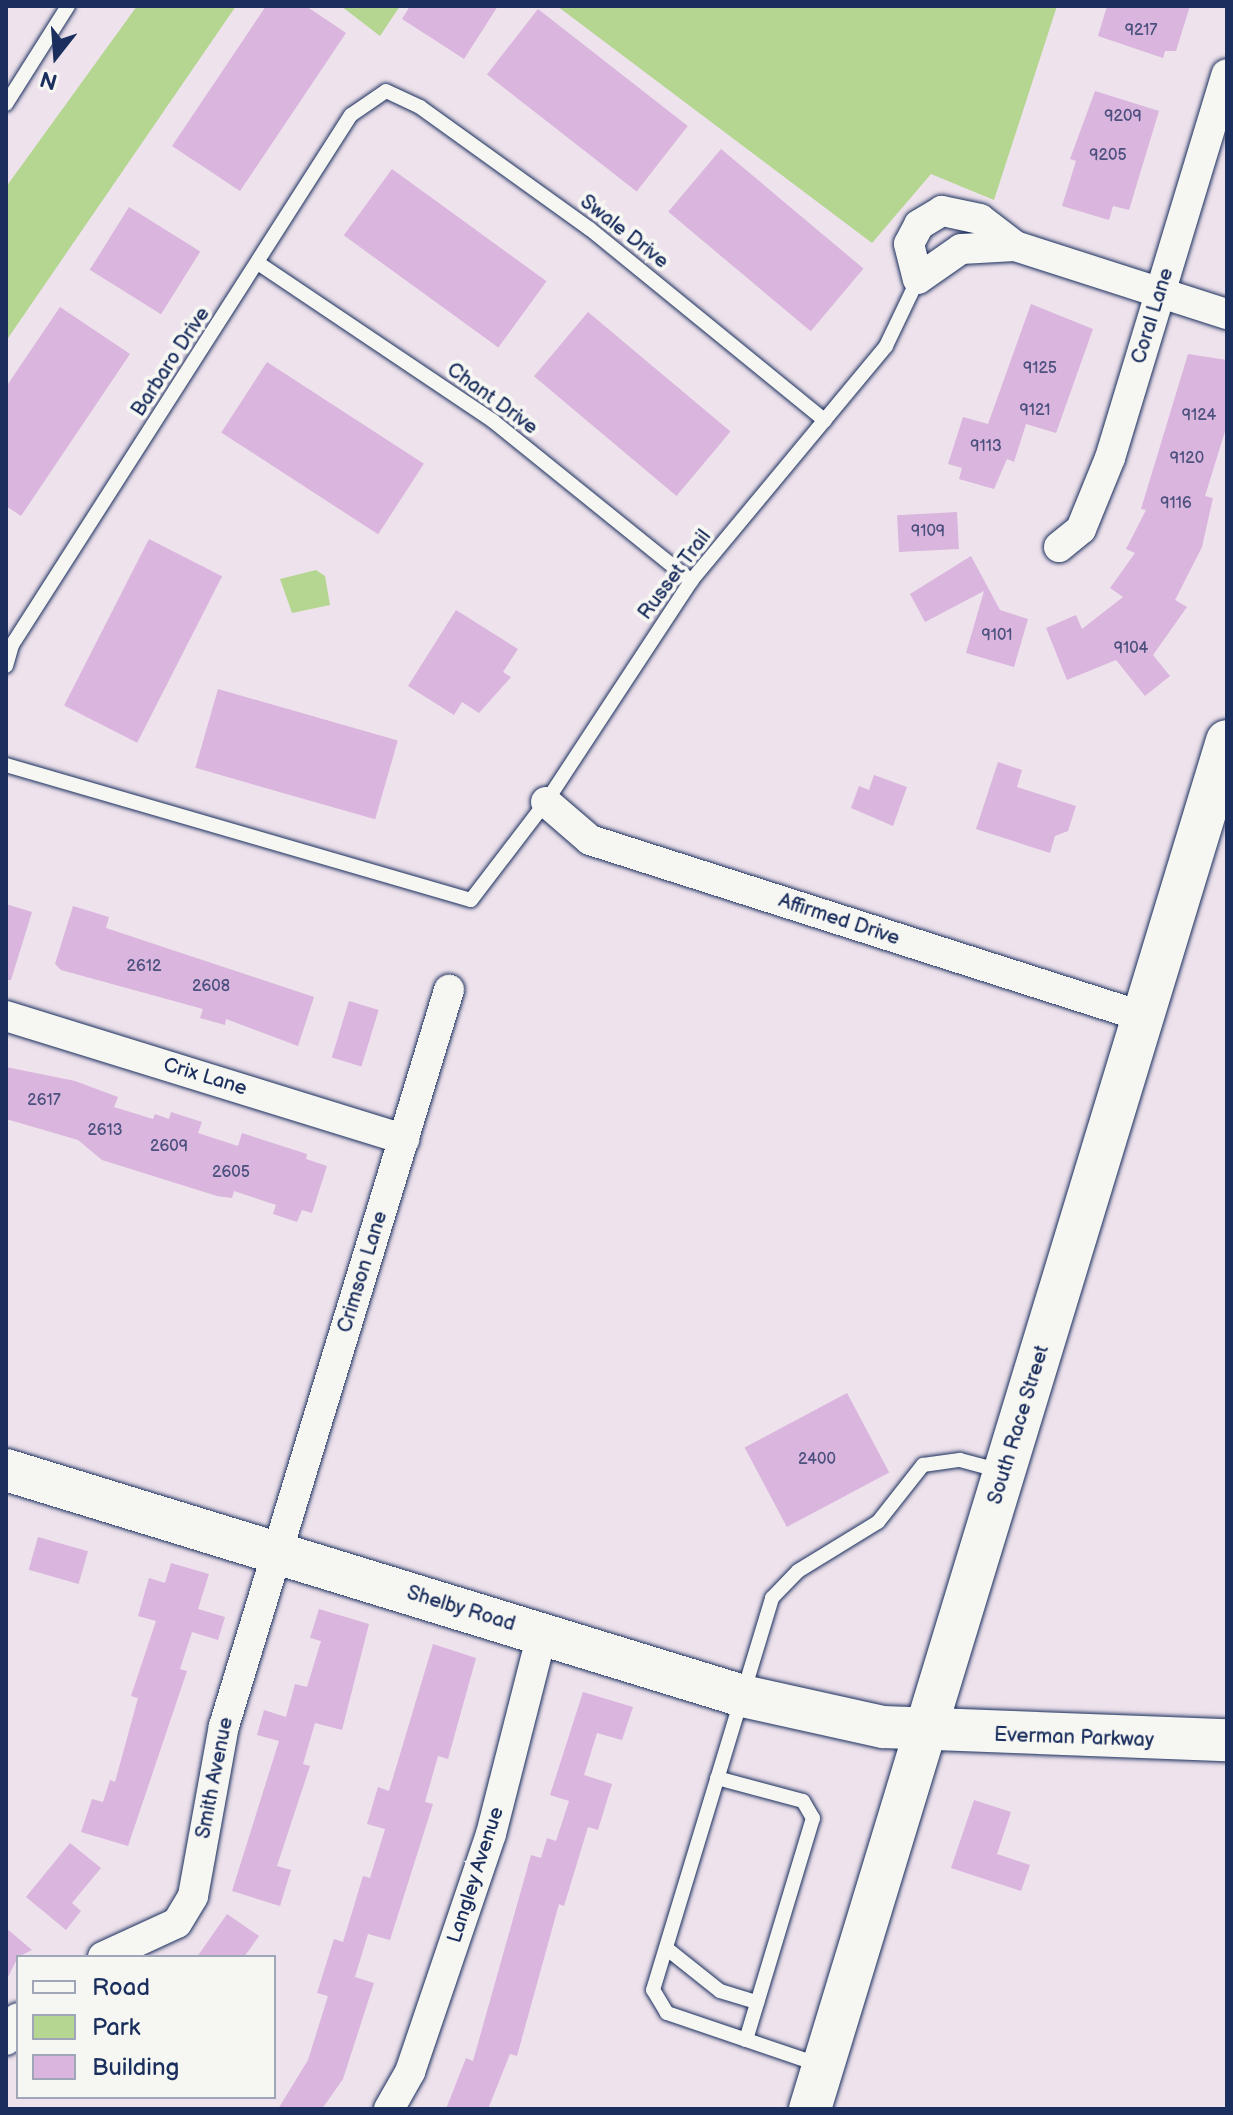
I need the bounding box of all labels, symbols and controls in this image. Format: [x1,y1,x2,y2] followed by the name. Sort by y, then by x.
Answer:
[16,16,96,96] north arrow
[1125,21,1157,41] house number: 9217
[37,64,61,95] text: N
[1104,107,1142,127] house number: 9209
[1089,146,1127,166] house number: 9205
[575,190,673,274] street label: Swale Drive
[1127,265,1179,367] street label: Coral Lane
[127,303,215,421] street label: Barbaro Drive
[442,358,542,440] street label: Chant Drive
[1023,359,1057,379] house number: 9125
[1020,401,1050,421] house number: 9121
[1182,406,1216,426] house number: 9124
[970,437,1002,457] house number: 9113
[1170,449,1204,469] house number: 9120
[1160,494,1192,514] house number: 9116
[911,522,945,542] house number: 9109
[633,525,717,625] street label: Russet Trail
[981,626,1013,646] house number: 9101
[1114,639,1148,659] house number: 9104
[775,889,903,951] street label: Affirmed Drive
[127,957,161,977] house number: 2612
[192,977,230,997] house number: 2608
[160,1053,250,1101] street label: Crix Lane
[27,1091,61,1111] house number: 2617
[87,1121,123,1141] house number: 2613
[150,1137,188,1157] house number: 2609
[212,1163,250,1183] house number: 2605
[333,1208,393,1336] street label: Crimson Lane
[983,1342,1055,1508] street label: South Race Street
[798,1450,836,1470] house number: 2400
[403,1581,519,1637] street label: Shelby Road
[191,1715,239,1841] street label: Smith Avenue
[994,1723,1154,1753] street label: Everman Parkway
[443,1803,509,1947] street label: Langley Avenue
[16,1955,276,2099] legend
[92,1973,150,2002] text: Road
[92,2013,140,2042] text: Park
[92,2053,179,2082] text: Building

